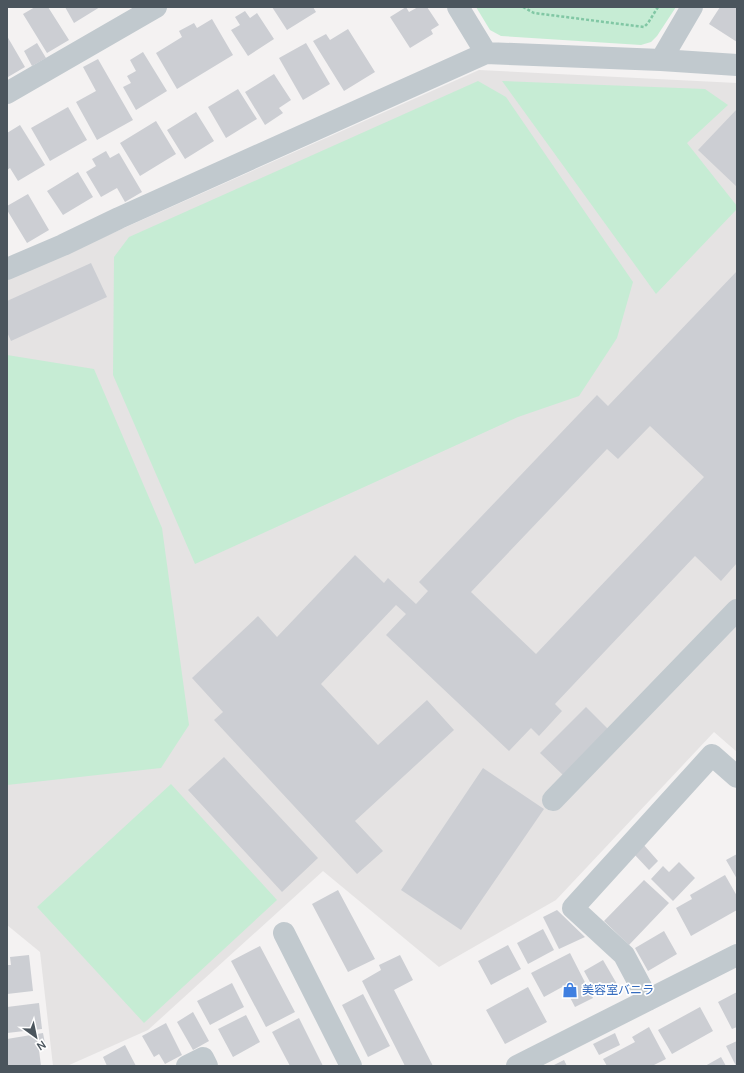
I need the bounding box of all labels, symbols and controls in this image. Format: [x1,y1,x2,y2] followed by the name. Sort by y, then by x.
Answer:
[561,981,579,999] shop icon: 美容室バニラ
[582,981,654,998] place label: 美容室バニラ
[16,1017,56,1057] north arrow
[34,1037,49,1054] text: N

